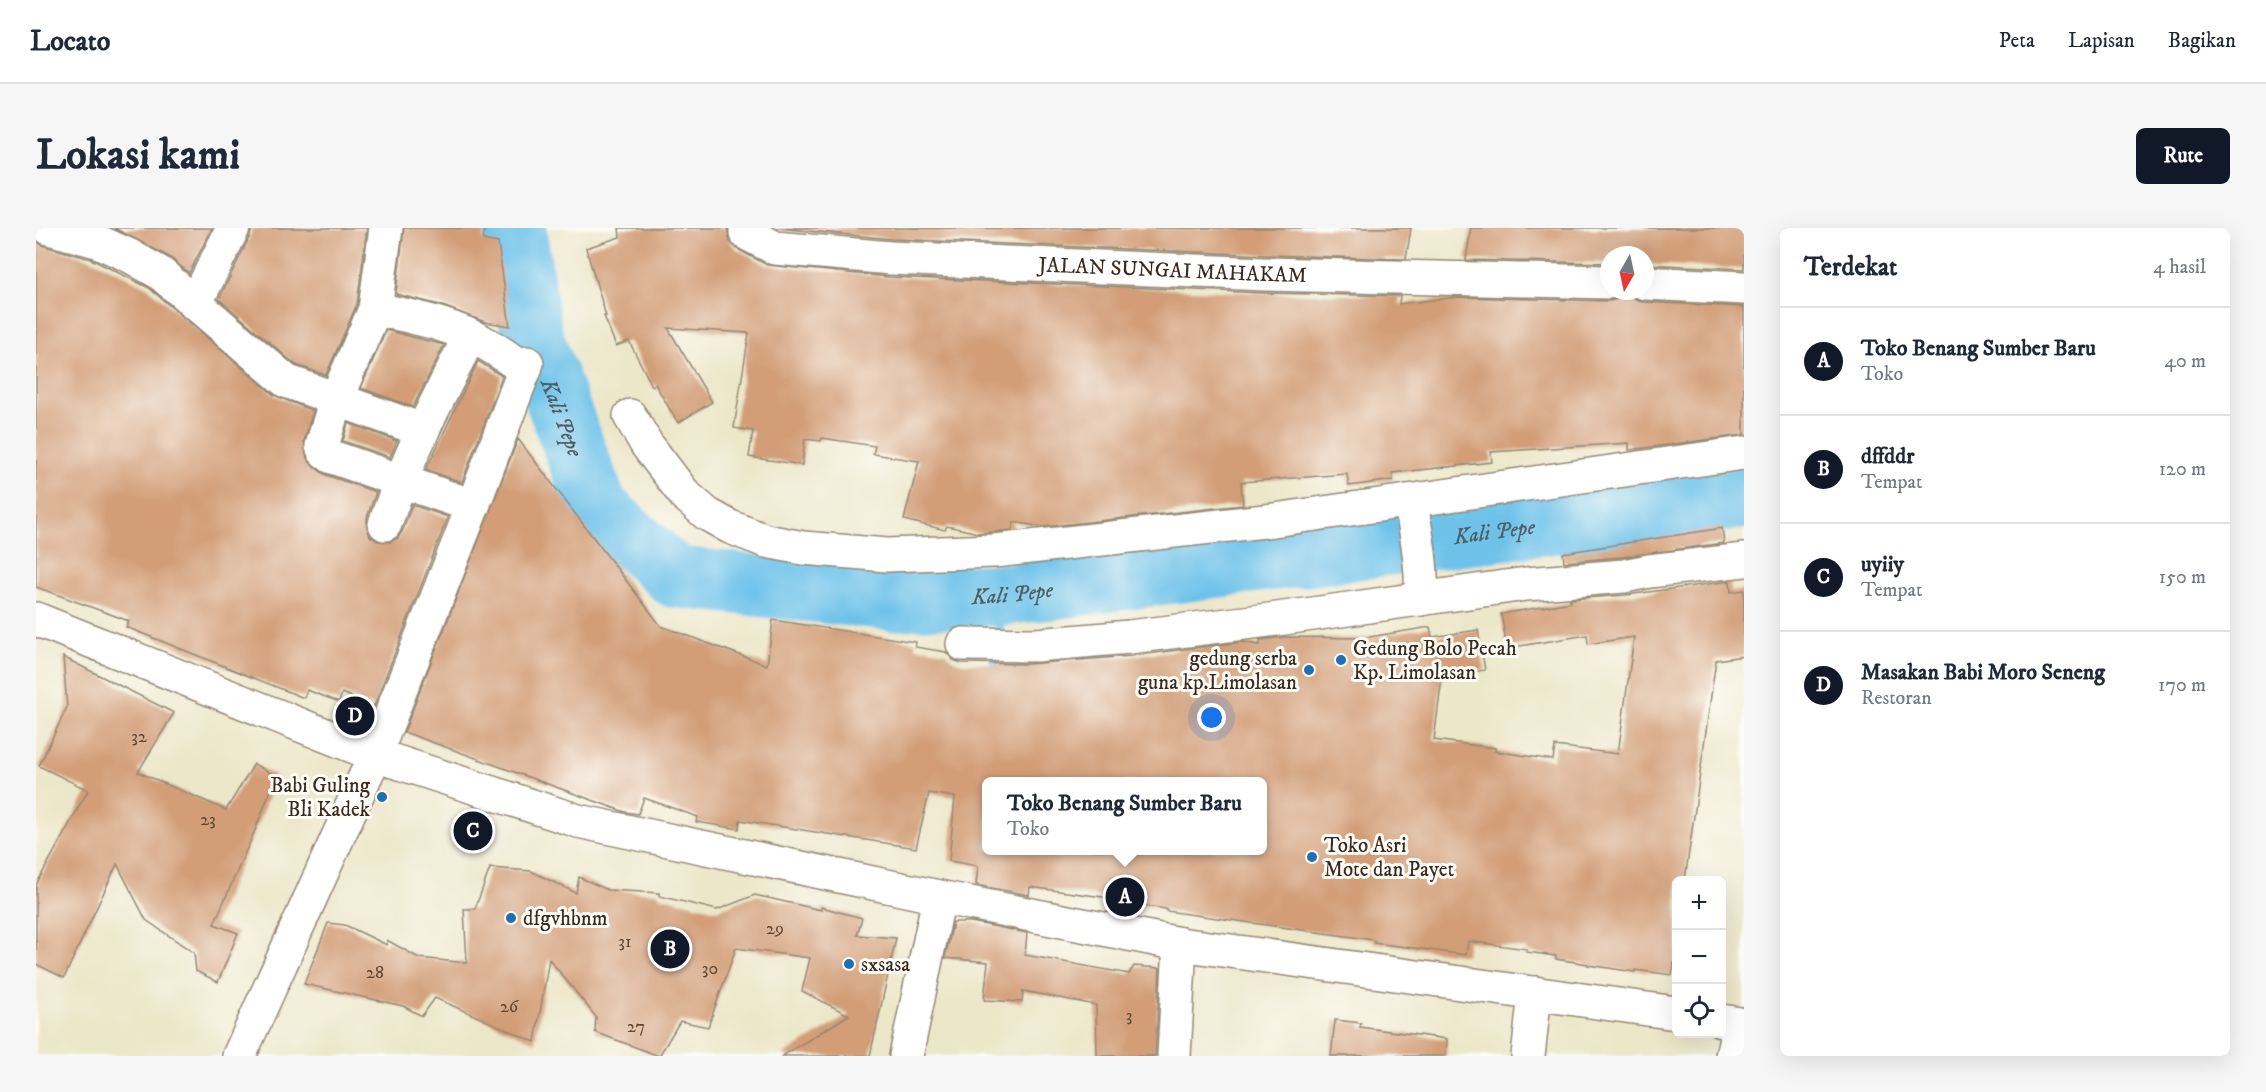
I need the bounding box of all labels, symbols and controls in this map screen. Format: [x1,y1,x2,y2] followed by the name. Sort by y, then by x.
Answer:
[30,24,110,59] text: Locato
[1999,28,2035,54] text: Peta
[2068,28,2135,54] text: Lapisan
[2168,28,2236,54] text: Bagikan
[2136,128,2230,184] button: Rute
[36,130,240,182] text: Lokasi kami
[1600,246,1654,300] north arrow
[1804,251,1897,284] text: Terdekat
[1036,252,1307,289] street label: JALAN SUNGAI MAHAKAM
[2153,255,2206,280] text: 4 hasil
[1861,335,2096,362] text: Toko Benang Sumber Baru
[1817,349,1830,374] text: A
[2164,349,2206,374] text: 40 m
[1861,362,1903,387] text: Toko
[534,374,588,461] water label: Kali Pepe
[1861,443,1914,470] text: dffddr
[1817,457,1830,482] text: B
[2159,457,2206,482] text: 120 m
[1861,470,1922,495] text: Tempat
[1451,513,1537,551] water label: Kali Pepe
[1861,551,1904,578] text: uyiiy
[1817,565,1830,590] text: C
[2159,565,2206,590] text: 150 m
[970,576,1055,611] water label: Kali Pepe
[1861,578,1922,603] text: Tempat
[1353,636,1517,686] place label: Gedung Bolo Pecah Kp. Limolasan
[1138,646,1297,696] place label: gedung serba guna kp.Limolasan
[1334,653,1348,667] marker: Gedung Bolo Pecah Kp. Limolasan
[1861,659,2105,686] text: Masakan Babi Moro Seneng
[1302,663,1316,677] marker: gedung serba guna kp.Limolasan
[1816,673,1831,698] text: D
[2158,673,2206,698] text: 170 m
[1861,686,1932,711] text: Restoran
[336,694,374,738] pin: D
[1197,703,1226,732] your location
[131,726,147,748] house number: 32
[270,773,371,823] place label: Babi Guling Bli Kadek
[982,777,1267,855] popup
[375,790,389,804] marker: Babi Guling Bli Kadek
[1007,790,1242,817] text: Toko Benang Sumber Baru
[454,808,492,854] pin: C
[200,809,216,831] house number: 23
[1007,817,1049,842] text: Toko
[1324,833,1455,883] place label: Toko Asri Mote dan Payet
[1305,850,1319,864] marker: Toko Asri Mote dan Payet
[1106,874,1144,920] pin: A
[1672,876,1726,1038] map controls
[1672,876,1726,930] button: +
[523,906,608,932] place label: dfgvhbnm
[504,911,518,925] marker: dfgvhbnm
[766,918,784,940] house number: 29
[650,926,690,972] pin: B
[1672,930,1726,984] button: −
[618,931,632,953] house number: 31
[861,952,910,978] place label: sxsasa
[842,957,856,971] marker: sxsasa
[702,958,718,980] house number: 30
[366,962,384,984] house number: 28
[1672,984,1726,1038] button: locate
[500,996,519,1018] house number: 26
[1126,1005,1132,1027] house number: 3
[627,1016,645,1038] house number: 27

